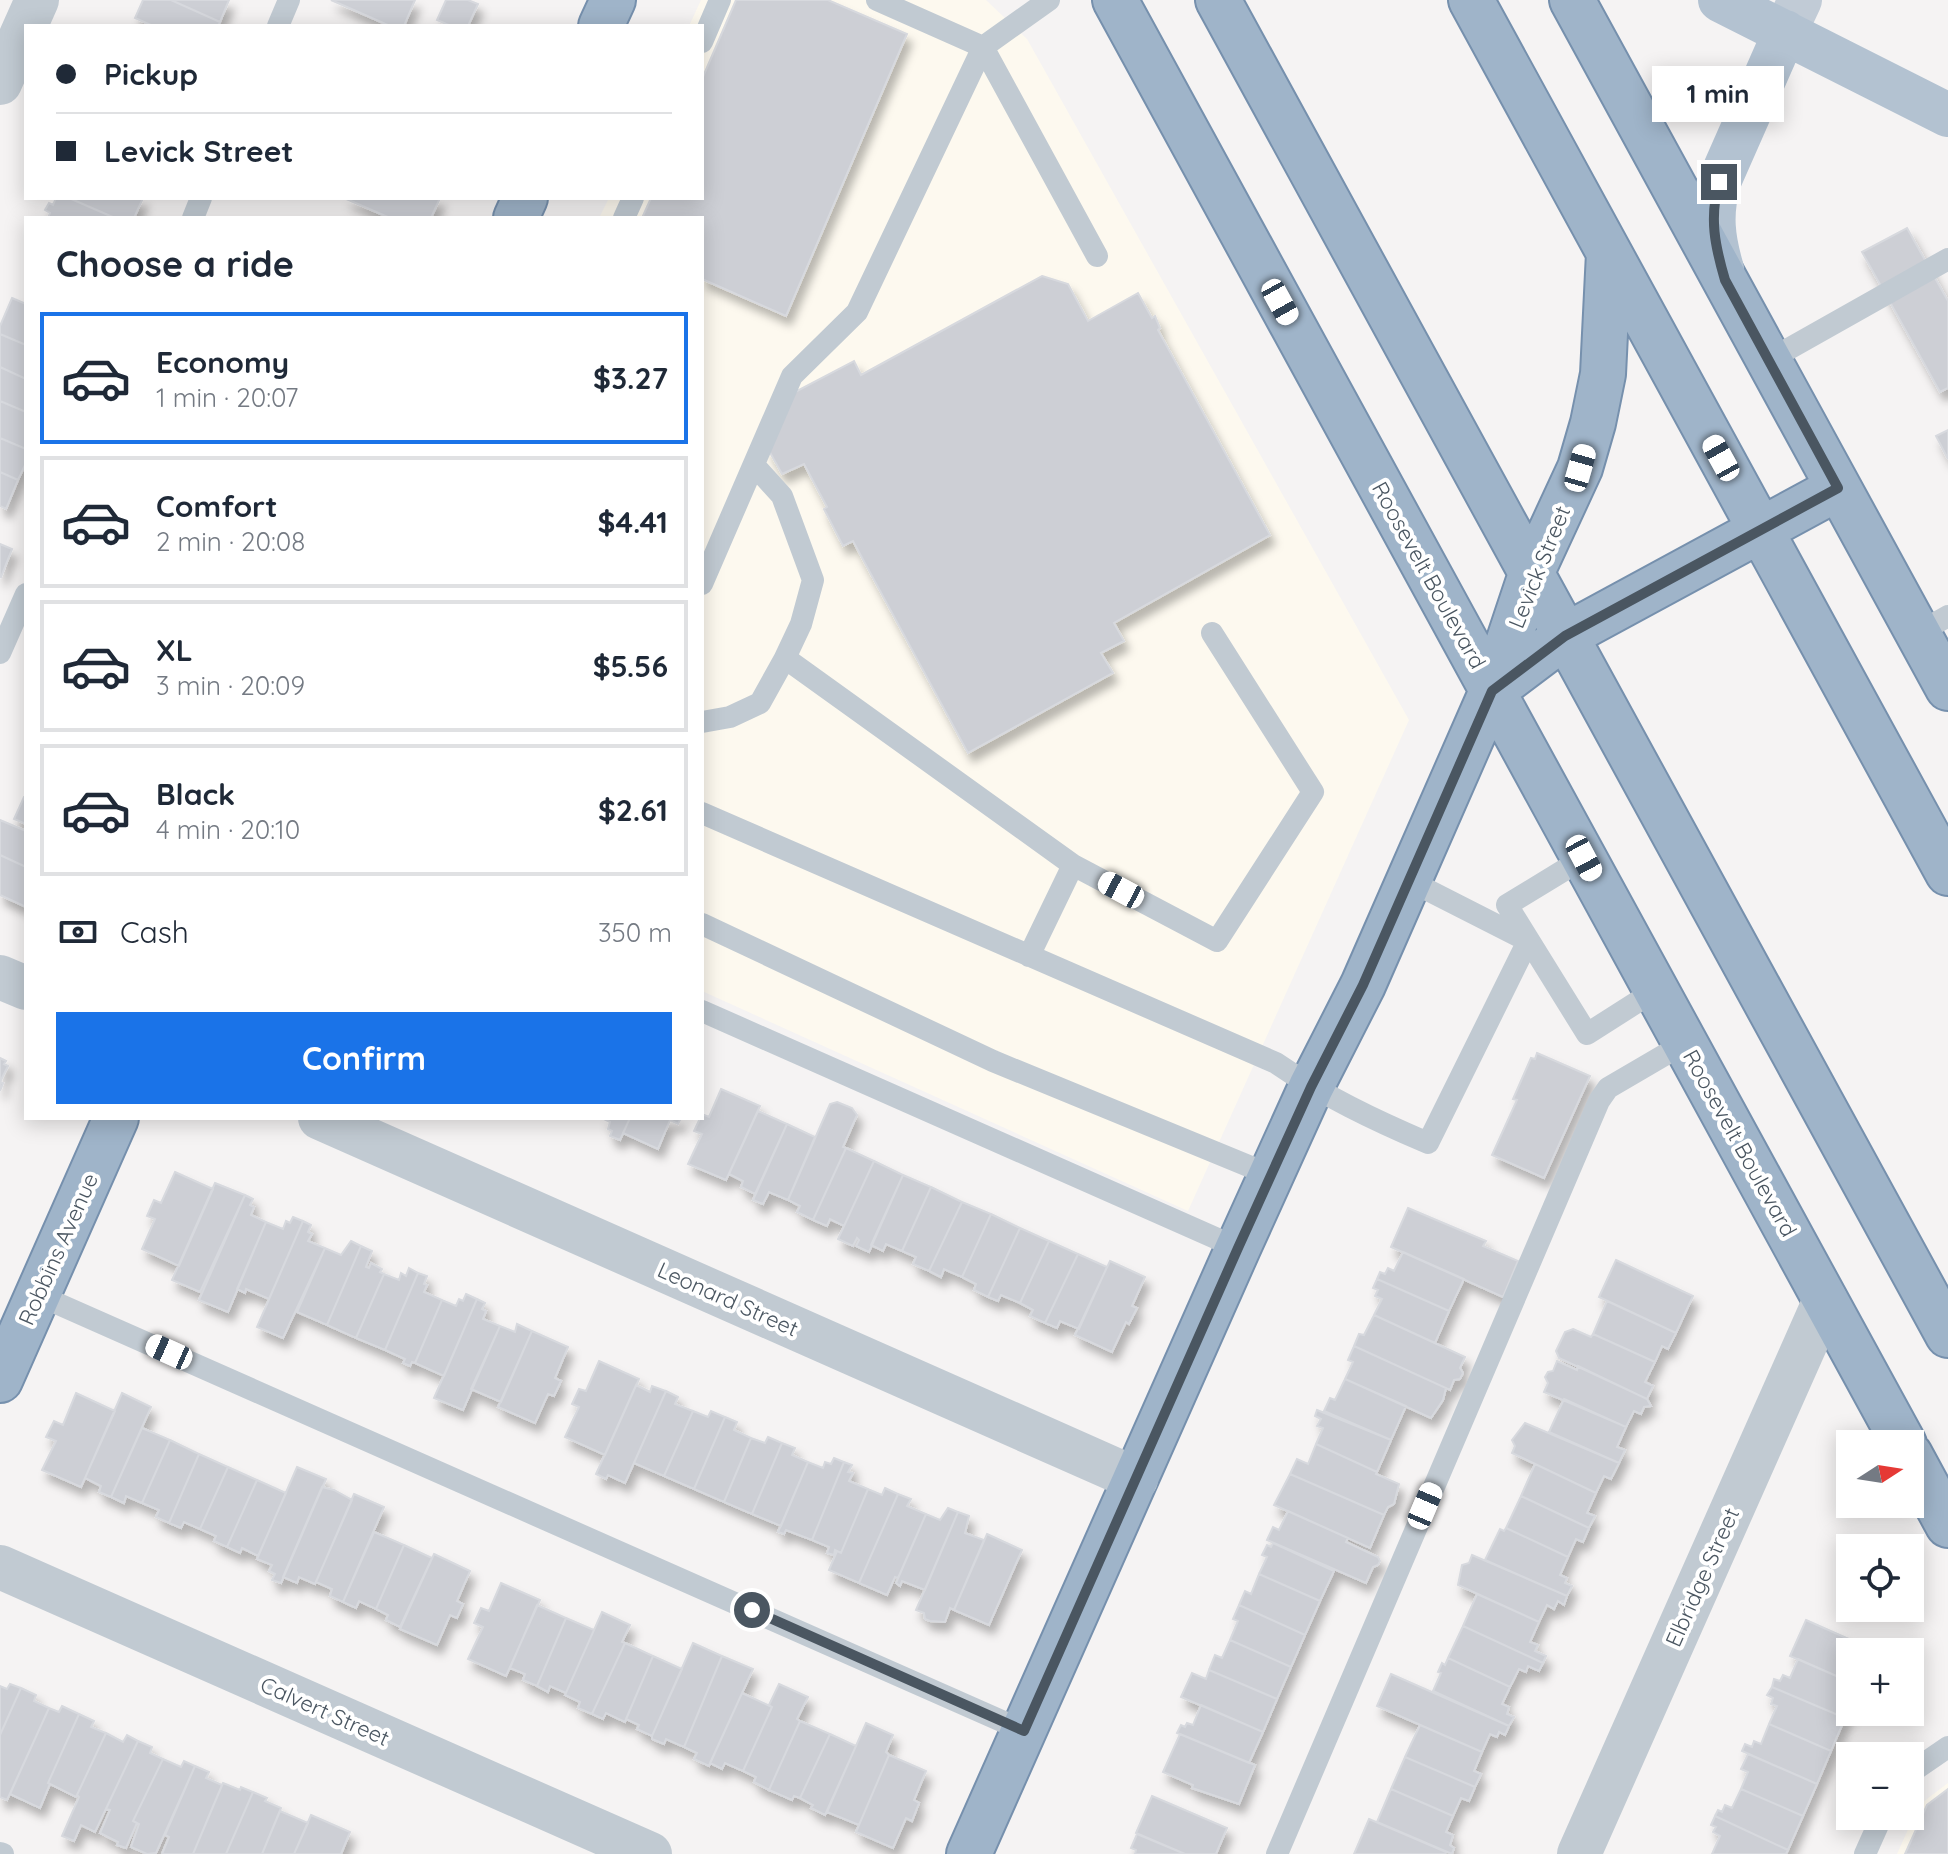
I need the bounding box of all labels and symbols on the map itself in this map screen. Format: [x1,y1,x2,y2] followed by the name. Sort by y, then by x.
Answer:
[1653,66,1785,122] callout: 1 min
[1701,164,1737,200] route end
[1258,275,1302,329] car
[1699,431,1743,485] car
[1562,442,1598,494] car
[1366,476,1492,674] street label: Roosevelt Boulevard
[1502,502,1576,632] street label: Levick Street
[1562,831,1606,885] car
[1094,868,1148,912] car
[1677,1044,1803,1242] street label: Roosevelt Boulevard
[12,1169,104,1329] street label: Robbins Avenue
[653,1256,803,1342] street label: Leonard Street
[142,1331,196,1373] car
[1836,1430,1924,1518] north arrow
[1405,1479,1445,1533] car
[1659,1503,1745,1651] street label: Elbridge Street
[734,1592,770,1628] route start
[256,1670,394,1752] street label: Calvert Street

